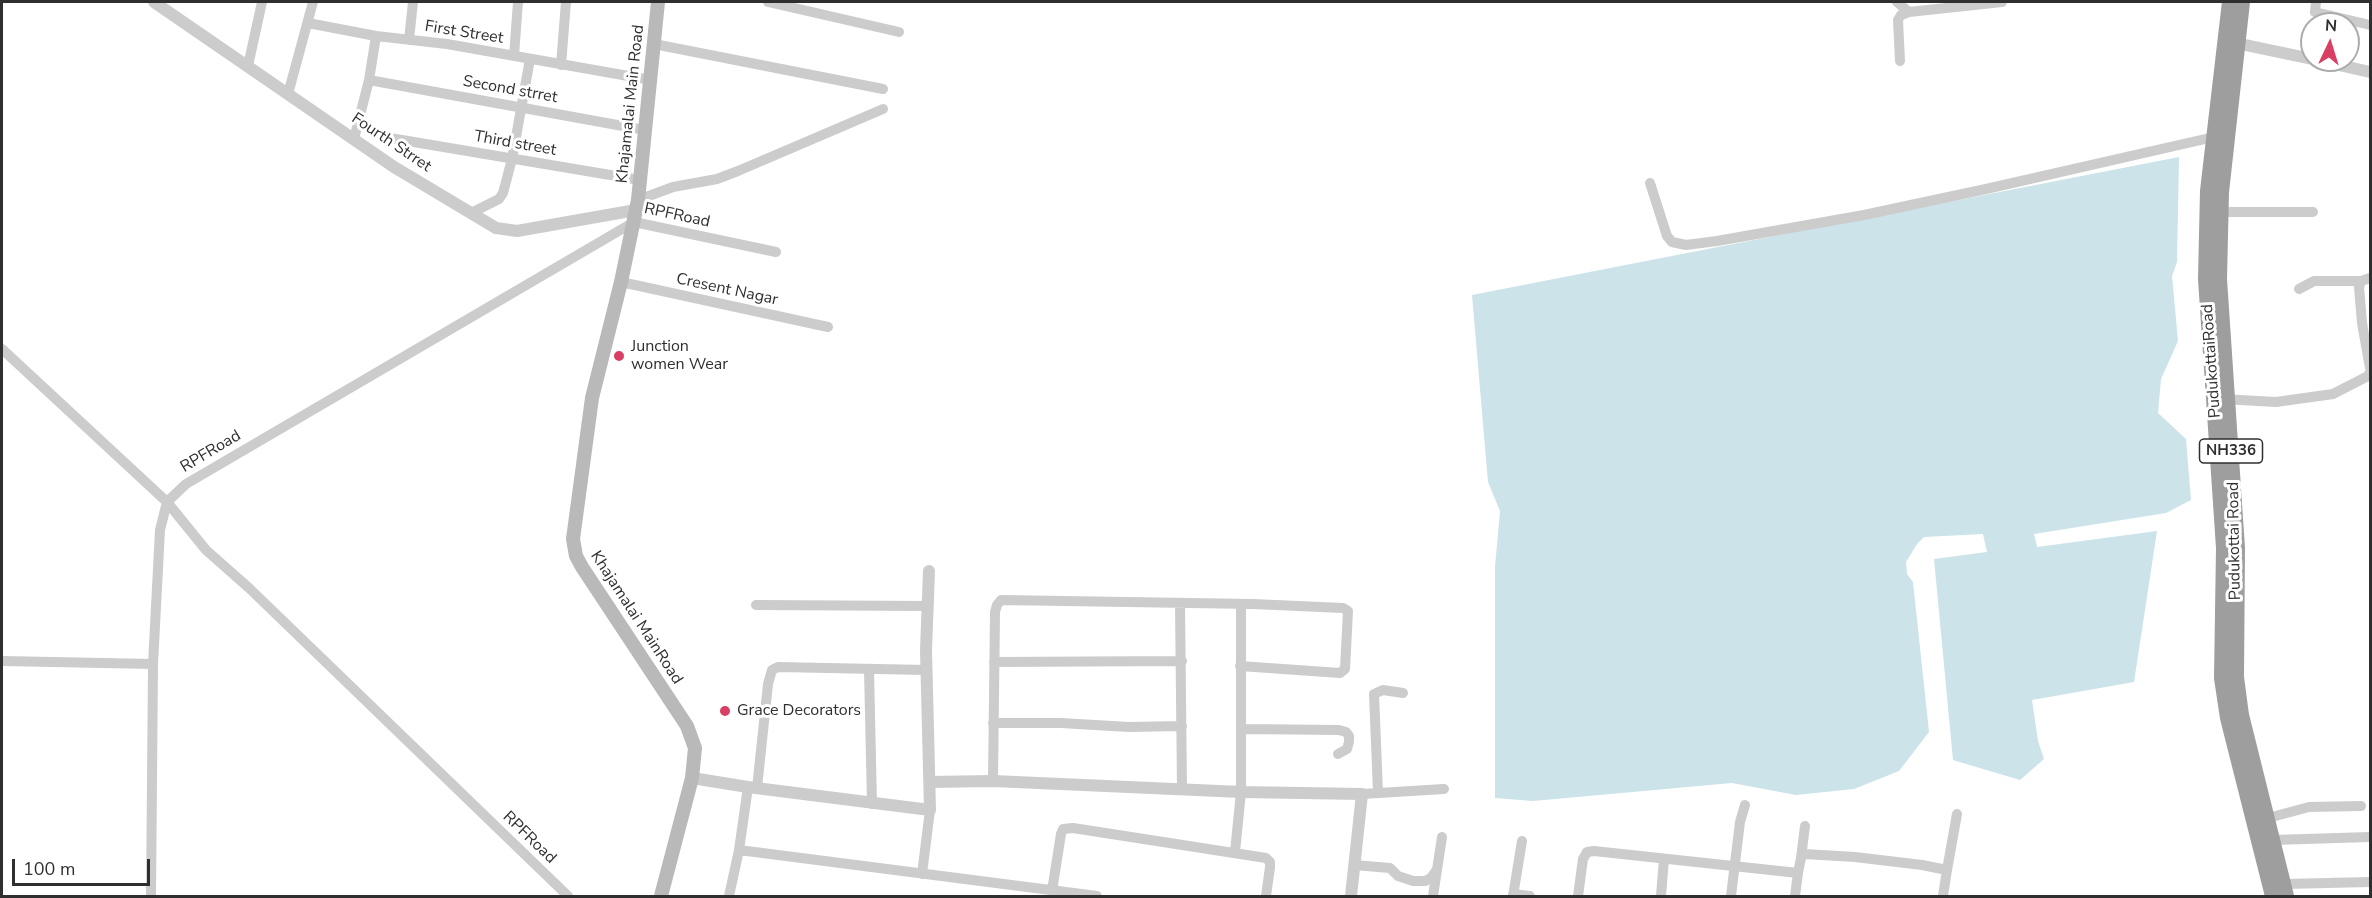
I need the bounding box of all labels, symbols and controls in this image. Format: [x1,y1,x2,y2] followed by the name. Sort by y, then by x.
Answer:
[2300,12,2360,72] north arrow
[2324,15,2338,37] text: N
[423,17,505,49] street label: First Street
[613,24,649,184] street label: Khajamalai Main Road
[461,72,559,108] street label: Second strret
[347,109,435,177] street label: Fourth Strret
[472,127,558,161] street label: Third street
[642,200,712,232] street label: RPFRoad
[674,270,780,310] street label: Cresent Nagar
[2198,303,2226,419] street label: PudukottaiRoad
[631,337,728,375] place label: Junction women Wear
[612,349,626,363] marker: Junction women Wear
[177,427,245,477] street label: RPFRoad
[2200,439,2262,463] road number: NH336
[2224,482,2246,600] street label: Pudukottai Road
[586,548,686,688] street label: Khajamalai MainRoad
[737,701,861,721] place label: Grace Decorators
[718,704,732,718] marker: Grace Decorators
[498,808,560,868] street label: RPFRoad
[15,847,153,885] scale bar
[23,857,75,881] text: 100 m

